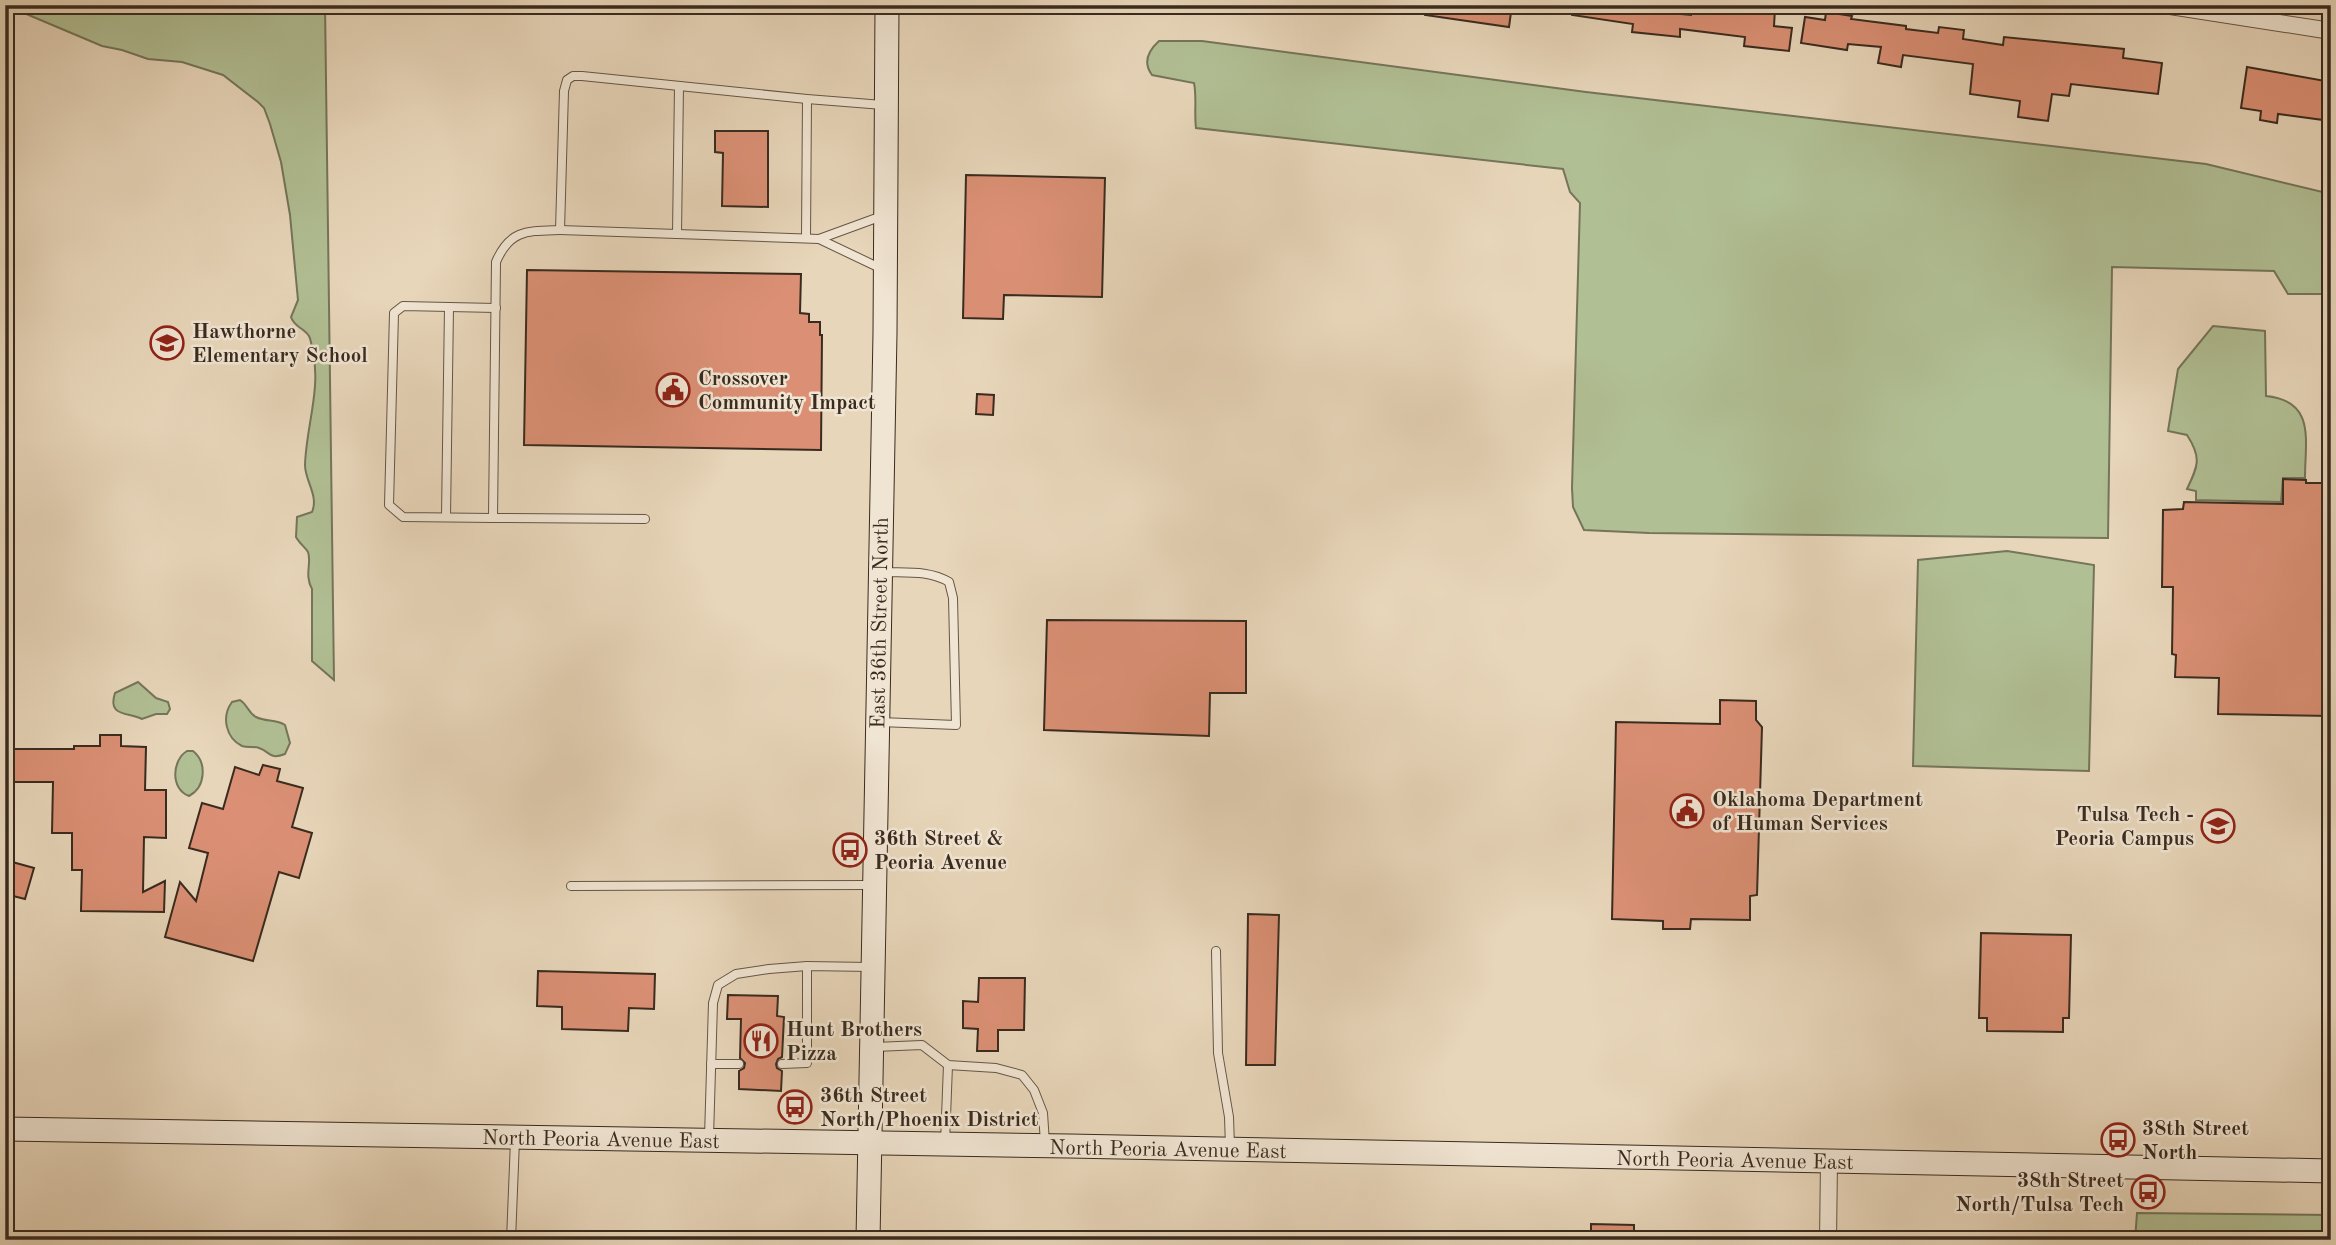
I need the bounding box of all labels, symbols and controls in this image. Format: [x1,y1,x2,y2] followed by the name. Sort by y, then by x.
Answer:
[192,322,368,367] place label: Hawthorne Elementary School
[148,324,186,362] school or university icon: Hawthorne Elementary School
[698,369,876,414] place label: Crossover Community Impact
[654,371,692,409] public building icon: Crossover Community Impact
[868,517,893,729] street label: East 36th Street North
[1712,790,1923,835] place label: Oklahoma Department of Human Services
[1668,792,1706,830] public building icon: Oklahoma Department of Human Services
[2055,805,2194,850] place label: Tulsa Tech - Peoria Campus
[2199,807,2237,845] school or university icon: Tulsa Tech - Peoria Campus
[874,829,1007,874] place label: 36th Street & Peoria Avenue
[831,831,869,869] bus stop icon: 36th Street & Peoria Avenue
[786,1020,922,1065] place label: Hunt Brothers Pizza
[742,1022,780,1060] restaurant icon: Hunt Brothers Pizza
[820,1086,1039,1131] place label: 36th Street North/Phoenix District
[776,1088,814,1126] bus stop icon: 36th Street North/Phoenix District
[2142,1119,2249,1164] place label: 38th Street North
[2099,1121,2137,1159] bus stop icon: 38th Street North
[482,1128,720,1153] street label: North Peoria Avenue East
[1049,1138,1287,1163] street label: North Peoria Avenue East
[1616,1149,1854,1174] street label: North Peoria Avenue East
[1956,1171,2124,1216] place label: 38th Street North/Tulsa Tech
[2129,1173,2167,1211] bus stop icon: 38th Street North/Tulsa Tech

